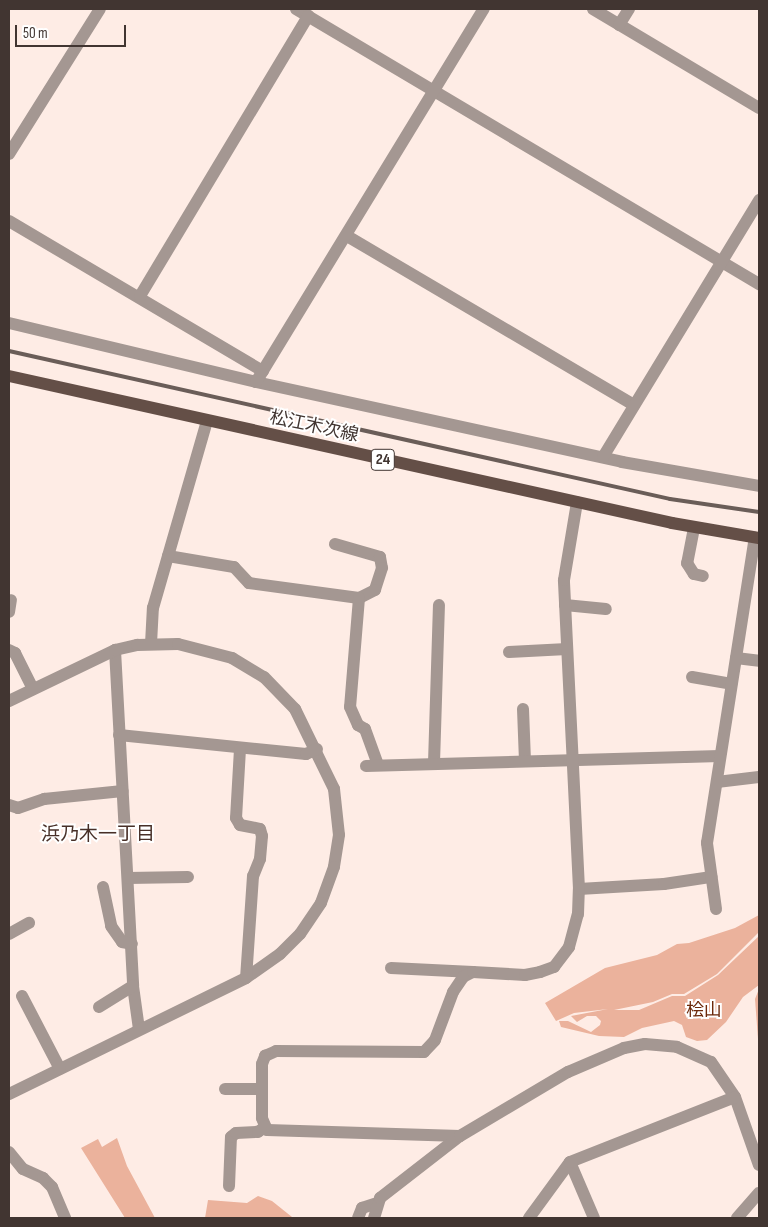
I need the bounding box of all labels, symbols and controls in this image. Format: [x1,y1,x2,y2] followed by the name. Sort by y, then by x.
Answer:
[18,15,129,47] scale bar
[23,24,48,43] text: 50 m
[268,407,360,447] street label: 松江木次線
[370,446,396,474] road number: 24
[41,824,155,846] district label: 浜乃木一丁目
[686,1000,722,1022] park label: 桧山

